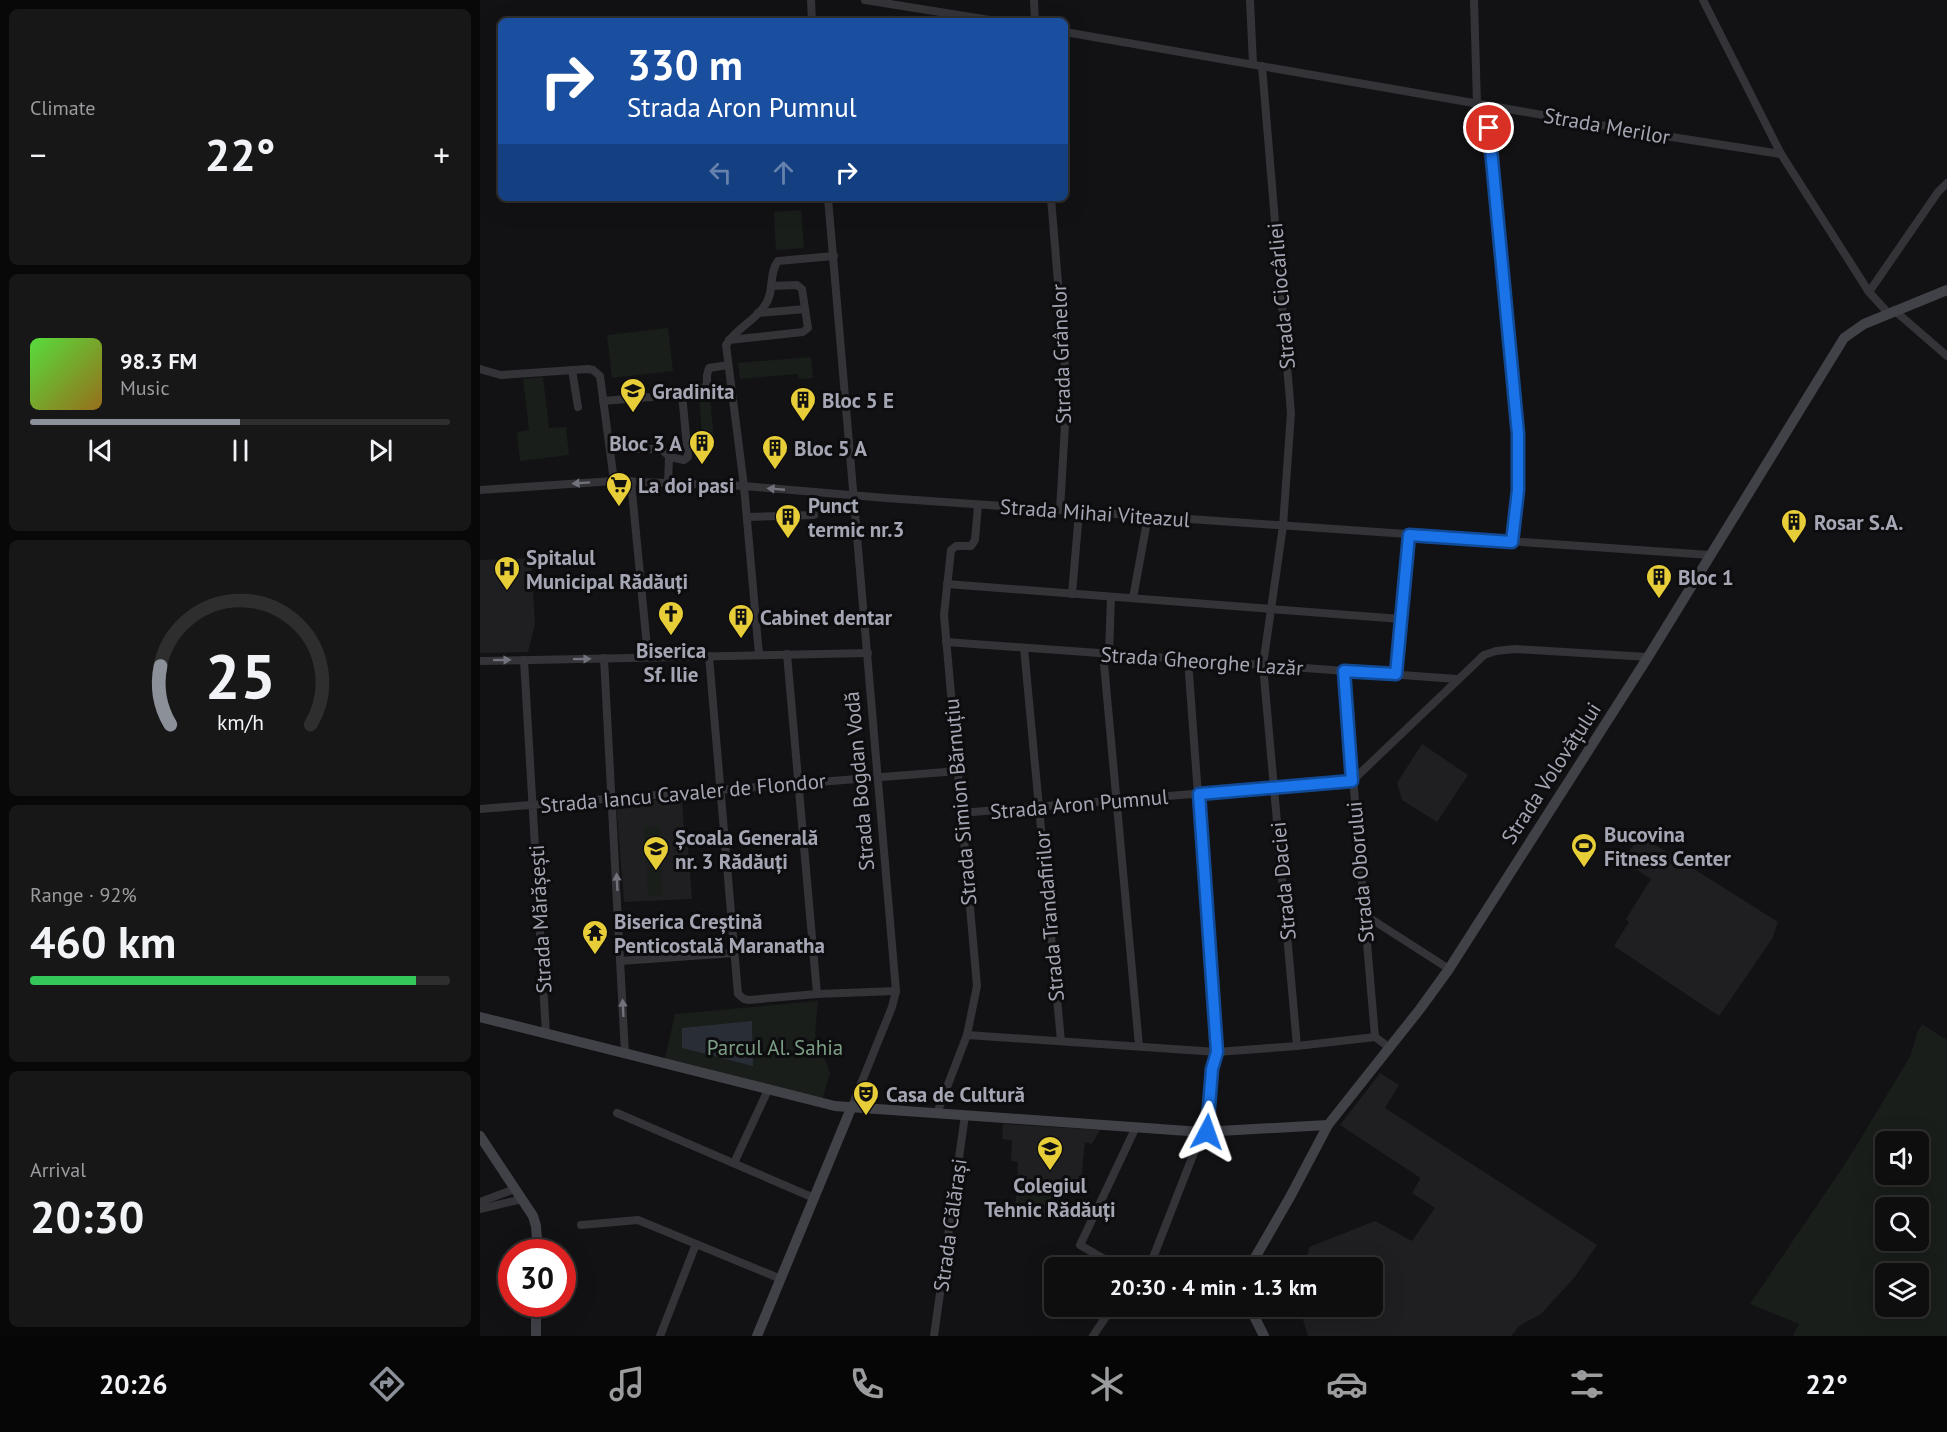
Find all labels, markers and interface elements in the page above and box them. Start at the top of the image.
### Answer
text: 330 m [627,37,743,92]
icon: right [528,42,606,120]
text: Strada Aron Pumnul [627,90,857,124]
text: Climate [30,95,96,121]
pin [1463,102,1514,153]
street label: Strada Merilor [1542,102,1672,150]
icon: arrive [1472,111,1505,144]
text: 22° [205,125,275,183]
text: − [30,133,47,176]
text: + [433,133,450,176]
icon: left [704,156,737,189]
icon: ahead [767,156,800,189]
icon: right [830,156,863,189]
street label: Strada Ciocârliei [1261,222,1301,370]
street label: Strada Grânelor [1045,283,1077,425]
text: 98.3 FM [120,347,197,375]
text: Music [120,375,169,401]
school or university icon: Gradinita [618,376,648,414]
place label: Gradinita [652,378,734,405]
building icon: Bloc 5 E [788,385,818,423]
place label: Bloc 5 E [822,387,894,414]
building icon: Bloc 3 A [687,428,717,466]
place label: Bloc 3 A [609,430,682,457]
building icon: Bloc 5 A [760,433,790,471]
icon: previous [84,434,117,467]
icon: pause [224,434,257,467]
icon: next [364,434,397,467]
place label: Bloc 5 A [794,435,867,462]
supermarket icon: La doi pasi [604,470,634,508]
place label: La doi pasi [638,472,734,499]
one-way arrow [571,478,590,488]
one-way arrow [766,484,785,494]
place label: Punct termic nr.3 [808,492,904,543]
street label: Strada Mihai Viteazul [999,493,1191,533]
building icon: Punct termic nr.3 [773,502,803,540]
building icon: Rosar S.A. [1779,507,1809,545]
place label: Rosar S.A. [1814,509,1903,536]
place label: Spitalul Municipal Rădăuți [526,544,688,595]
hospital icon: Spitalul Municipal Rădăuți [492,554,522,592]
building icon: Bloc 1 [1644,562,1674,600]
place label: Bloc 1 [1678,564,1734,591]
church icon: Biserica Sf. Ilie [656,599,686,637]
building icon: Cabinet dentar [726,602,756,640]
place label: Cabinet dentar [760,604,893,631]
text: 25 [205,635,275,716]
place label: Biserica Sf. Ilie [636,637,706,688]
street label: Strada Gheorghe Lazăr [1100,640,1304,682]
one-way arrow [573,654,592,664]
one-way arrow [492,656,511,665]
street label: Strada Bogdan Vodă [838,690,880,872]
street label: Strada Simion Bărnuțiu [938,697,982,907]
street label: Strada Volovățului [1495,697,1607,849]
text: km/h [216,708,263,736]
street label: Strada Iancu Cavaler de Flondor [539,767,827,819]
street label: Strada Aron Pumnul [989,783,1169,825]
street label: Strada Oborului [1340,800,1380,944]
street label: Strada Daciei [1264,821,1302,941]
place label: Bucovina Fitness Center [1604,821,1732,872]
place label: Școala Generală nr. 3 Rădăuți [675,824,818,875]
street label: Strada Trandafirilor [1028,829,1070,1003]
sports icon: Bucovina Fitness Center [1569,831,1599,869]
school or university icon: Școala Generală nr. 3 Rădăuți [641,834,671,872]
street label: Strada Mărășești [523,844,557,994]
one-way arrow [612,873,621,892]
text: Range · 92% [30,882,137,908]
place label: Biserica Creștină Penticostală Maranatha [614,908,825,959]
text: 460 km [30,912,176,970]
temple icon: Biserica Creștină Penticostală Maranatha [580,918,610,956]
one-way arrow [618,998,627,1017]
park label: Parcul Al. Sahia [707,1034,843,1061]
theatre icon: Casa de Cultură [851,1079,881,1117]
place label: Casa de Cultură [886,1081,1025,1108]
position arrow [1175,1100,1239,1164]
map controls [1875,1131,1929,1317]
button: sound [1875,1131,1929,1185]
school or university icon: Colegiul Tehnic Rădăuți [1035,1134,1065,1172]
text: Arrival [30,1157,86,1183]
street label: Strada Călărași [927,1157,973,1293]
place label: Colegiul Tehnic Rădăuți [984,1172,1116,1223]
text: 20:30 [30,1187,144,1245]
button: search [1875,1197,1929,1251]
speed limit sign: 30 [498,1239,576,1317]
button: layers [1875,1263,1929,1317]
text: 20:30 · 4 min · 1.3 km [1110,1273,1317,1301]
icon: directions [366,1363,408,1405]
icon: music [606,1363,648,1405]
icon: phone [846,1363,888,1405]
icon: climate [1086,1363,1128,1405]
icon: car [1326,1363,1368,1405]
icon: filters [1566,1363,1608,1405]
text: 20:26 [99,1367,168,1401]
text: 22° [1806,1367,1848,1401]

